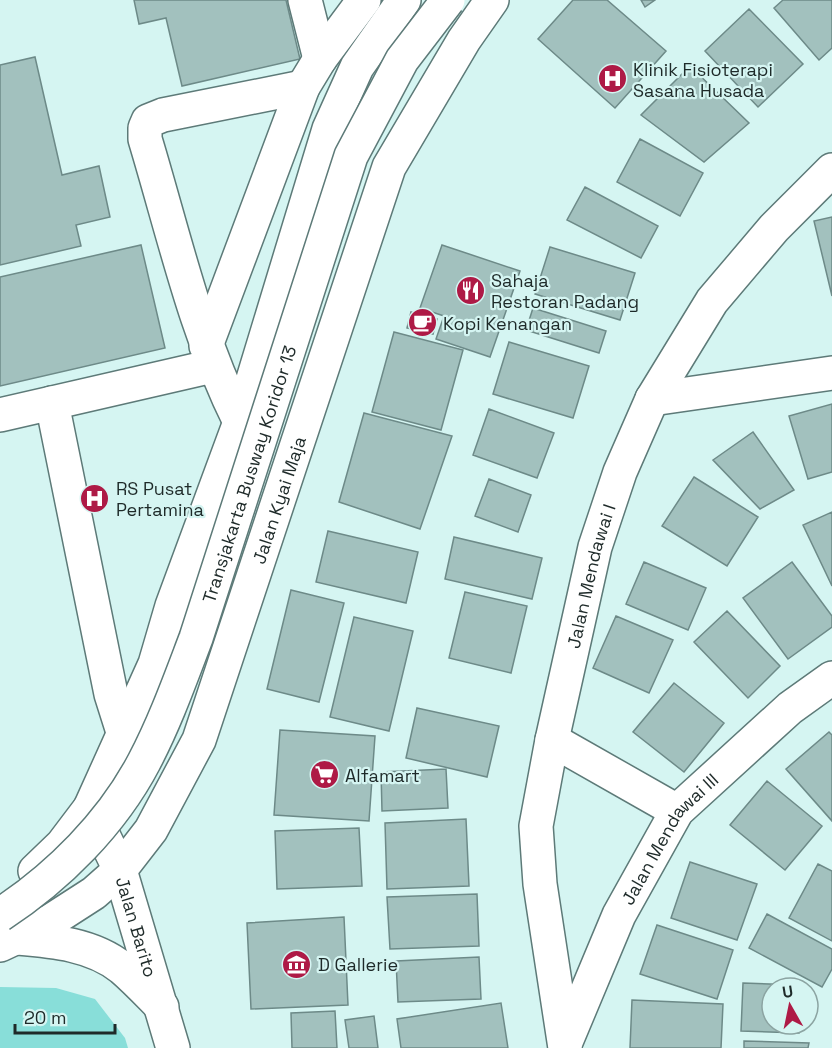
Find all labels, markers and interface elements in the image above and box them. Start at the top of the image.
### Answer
place label: Klinik Fisioterapi Sasana Husada [633,58,773,102]
hospital icon: Klinik Fisioterapi Sasana Husada [596,63,628,95]
place label: Sahaja Restoran Padang [491,269,639,313]
restaurant icon: Sahaja Restoran Padang [454,274,486,306]
cafe icon: Kopi Kenangan [406,307,438,339]
place label: Kopi Kenangan [443,312,572,335]
street label: Transjakarta Busway Koridor 13 [197,342,301,606]
street label: Jalan Kyai Maja [247,433,310,567]
place label: RS Pusat Pertamina [116,477,204,521]
hospital icon: RS Pusat Pertamina [79,482,111,514]
street label: Jalan Mendawai I [561,501,620,650]
supermarket icon: Alfamart [308,759,340,791]
place label: Alfamart [345,764,420,787]
street label: Jalan Mendawai III [616,768,723,909]
street label: Jalan Barito [111,874,163,980]
museum icon: D Gallerie [281,948,313,980]
place label: D Gallerie [318,953,398,976]
north arrow [760,976,820,1036]
text: U [781,980,795,1003]
scale bar [15,997,116,1035]
text: 20 m [24,1006,67,1029]

